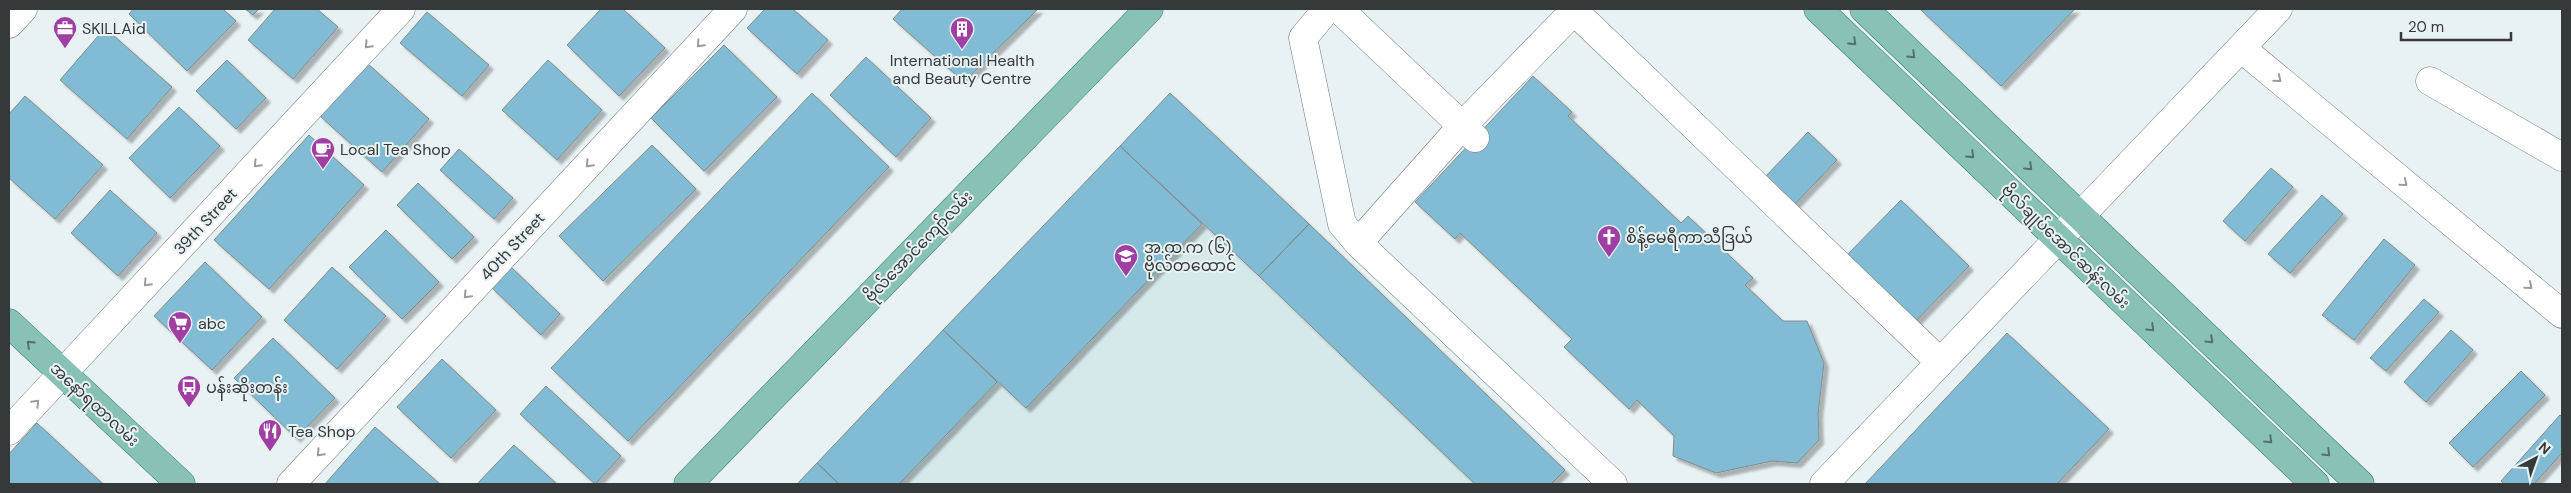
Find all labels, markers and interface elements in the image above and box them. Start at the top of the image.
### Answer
scale bar [2401,10,2511,42]
office icon: SKILLAid [52,15,78,49]
building icon: International Health and Beauty Centre [949,16,975,50]
text: 20 m [2408,17,2444,37]
place label: SKILLAid [82,18,146,39]
one-way arrow [1848,37,1857,46]
one-way arrow [365,39,374,48]
one-way arrow [697,39,706,48]
one-way arrow [1906,49,1915,58]
place label: International Health and Beauty Centre [890,50,1034,89]
one-way arrow [2273,74,2282,83]
cafe icon: Local Tea Shop [310,136,336,170]
place label: Local Tea Shop [340,139,451,160]
one-way arrow [1965,149,1974,158]
one-way arrow [254,158,263,167]
one-way arrow [586,158,595,167]
one-way arrow [2023,161,2032,170]
one-way arrow [2398,177,2407,186]
street label: ဗိုလ်ချုပ်အောင်ဆန်းလမ်း [1994,179,2135,316]
street label: 39th Street [169,183,242,259]
street label: ဗိုလ်အောင်ကျော်လမ်း [859,185,980,309]
street label: 40th Street [475,208,549,285]
church icon: စိန့်မေရီကာသီဒြယ် [1596,224,1622,258]
place label: စိန့်မေရီကာသီဒြယ် [1626,226,1753,251]
place label: အ.ထ.က (၆) ဗိုလ်တထောင် [1144,236,1236,280]
school or university icon: အ.ထ.က (၆) ဗိုလ်တထောင် [1113,243,1139,277]
one-way arrow [144,278,153,287]
one-way arrow [2523,281,2532,289]
one-way arrow [464,290,473,299]
supermarket icon: abc [167,310,193,344]
place label: abc [198,313,226,334]
one-way arrow [2146,322,2155,331]
one-way arrow [2204,334,2213,343]
one-way arrow [27,341,36,350]
street label: အနော်ရထာလမ်း [44,357,144,453]
bus stop icon: ပန်းဆိုးတန်း [176,374,202,408]
place label: ပန်းဆိုးတန်း [206,376,288,402]
one-way arrow [30,400,39,409]
restaurant icon: Tea Shop [257,418,283,452]
place label: Tea Shop [288,421,356,442]
north arrow [2511,433,2561,483]
one-way arrow [2263,434,2272,443]
text: N [2535,438,2554,458]
one-way arrow [317,447,326,456]
one-way arrow [2321,447,2330,456]

